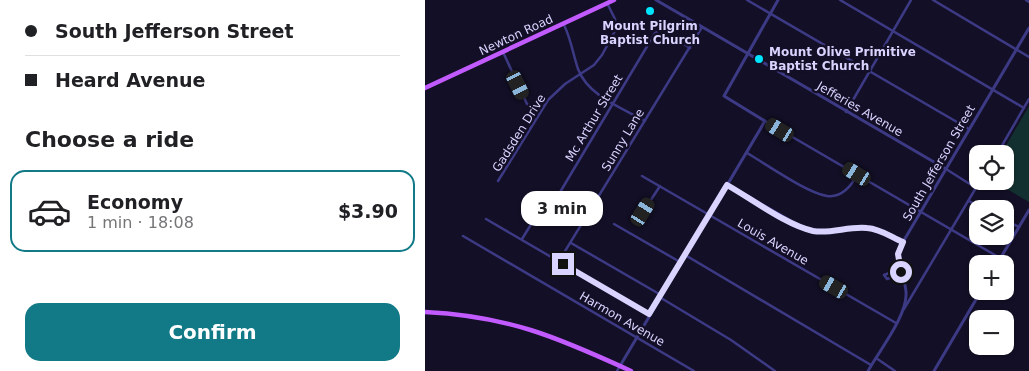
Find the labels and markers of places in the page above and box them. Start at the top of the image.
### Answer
marker: Mount Pilgrim Baptist Church [644,5,656,17]
place label: Mount Pilgrim Baptist Church [600,19,700,47]
place label: Mount Olive Primitive Baptist Church [769,45,916,73]
marker: Mount Olive Primitive Baptist Church [753,53,765,65]

